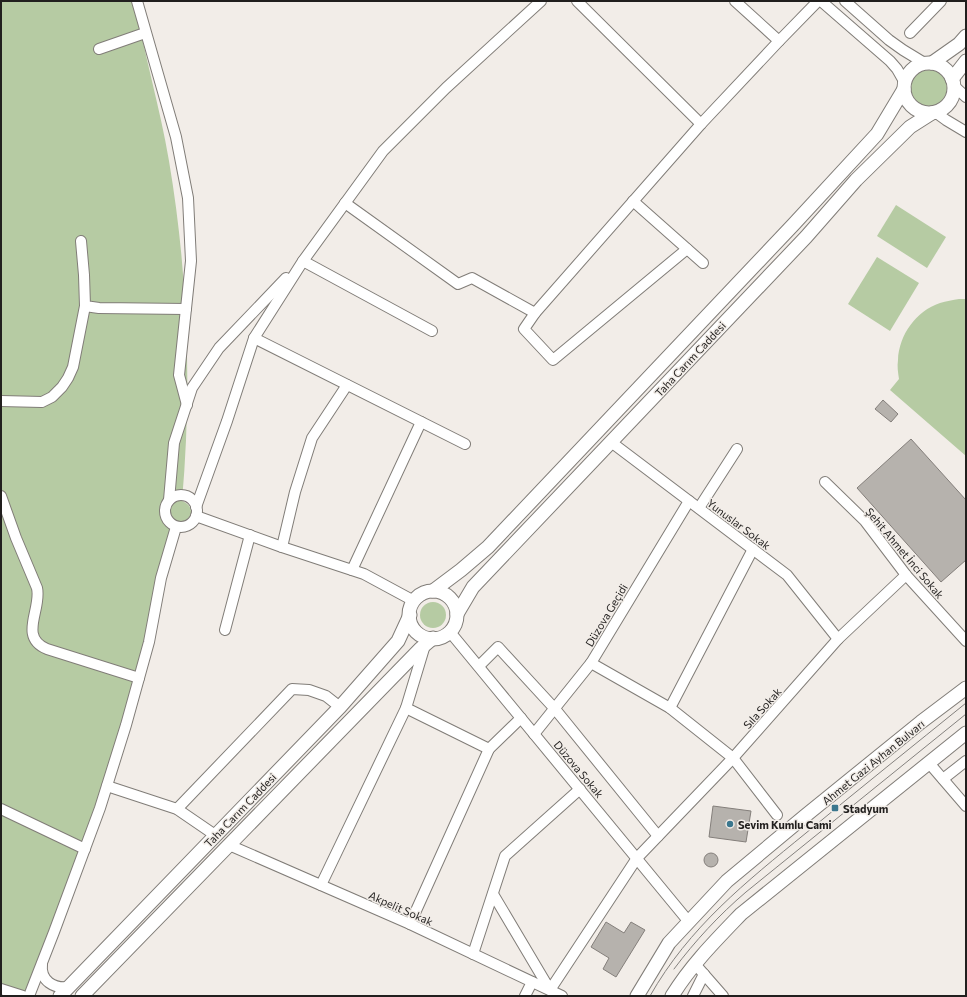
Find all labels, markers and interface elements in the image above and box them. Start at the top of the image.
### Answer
street label: Taha Carım Caddesi [652,319,728,399]
street label: Yunuslar Sokak [705,496,773,552]
street label: Şehit Ahmet İnci Sokak [863,504,947,601]
street label: Düzova Geçidi [582,581,630,649]
street label: Sıla Sokak [740,685,784,731]
street label: Ahmet Gazi Ayhan Bulvarı [819,717,927,807]
street label: Düzova Sokak [551,738,607,800]
street label: Taha Carım Caddesi [201,770,279,850]
place label: Stadyum [843,802,889,815]
marker: Stadyum [830,803,840,813]
place label: Sevim Kumlu Cami [738,818,832,831]
marker: Sevim Kumlu Cami [725,819,735,829]
street label: Akpelit Sokak [367,888,435,928]

